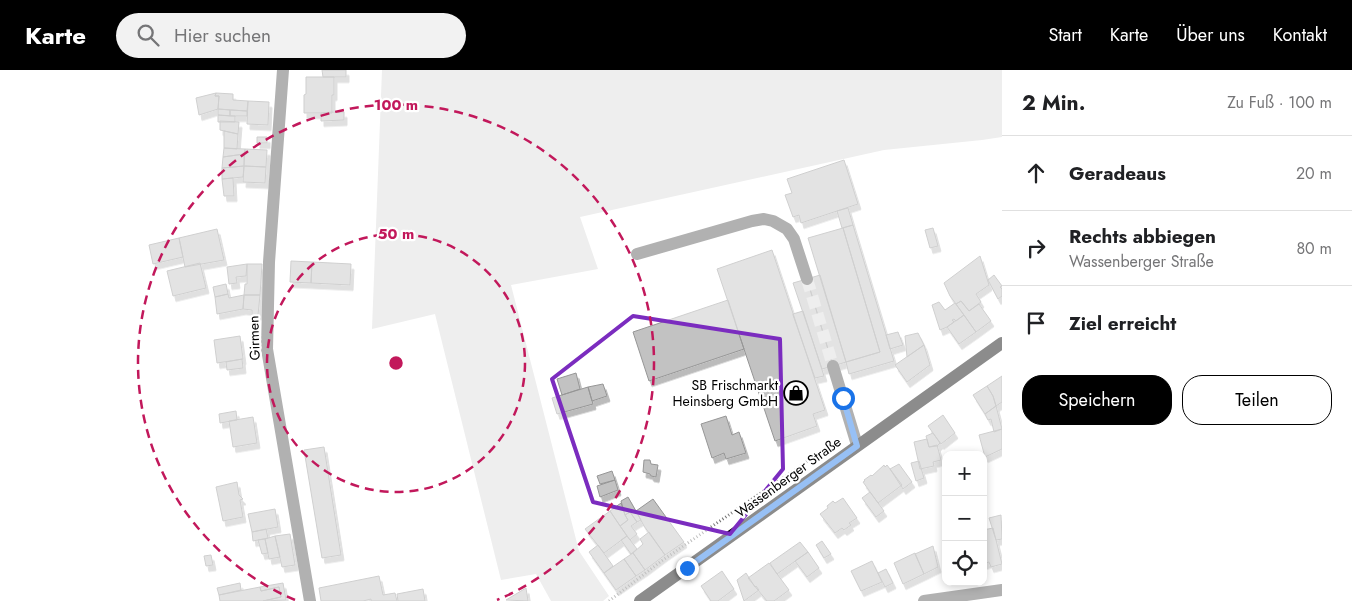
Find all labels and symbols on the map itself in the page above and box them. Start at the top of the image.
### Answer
text: 100 m [374,94,418,116]
text: 50 m [378,223,414,245]
street label: Girmen [243,315,265,361]
centre of rings [387,354,405,372]
place label: SB Frischmarkt Heinsberg GmbH [672,375,779,411]
shop icon: SB Frischmarkt Heinsberg GmbH [783,380,809,406]
route start [832,387,855,410]
street label: Wassenberger Straße [731,432,845,522]
route end [676,557,699,580]

